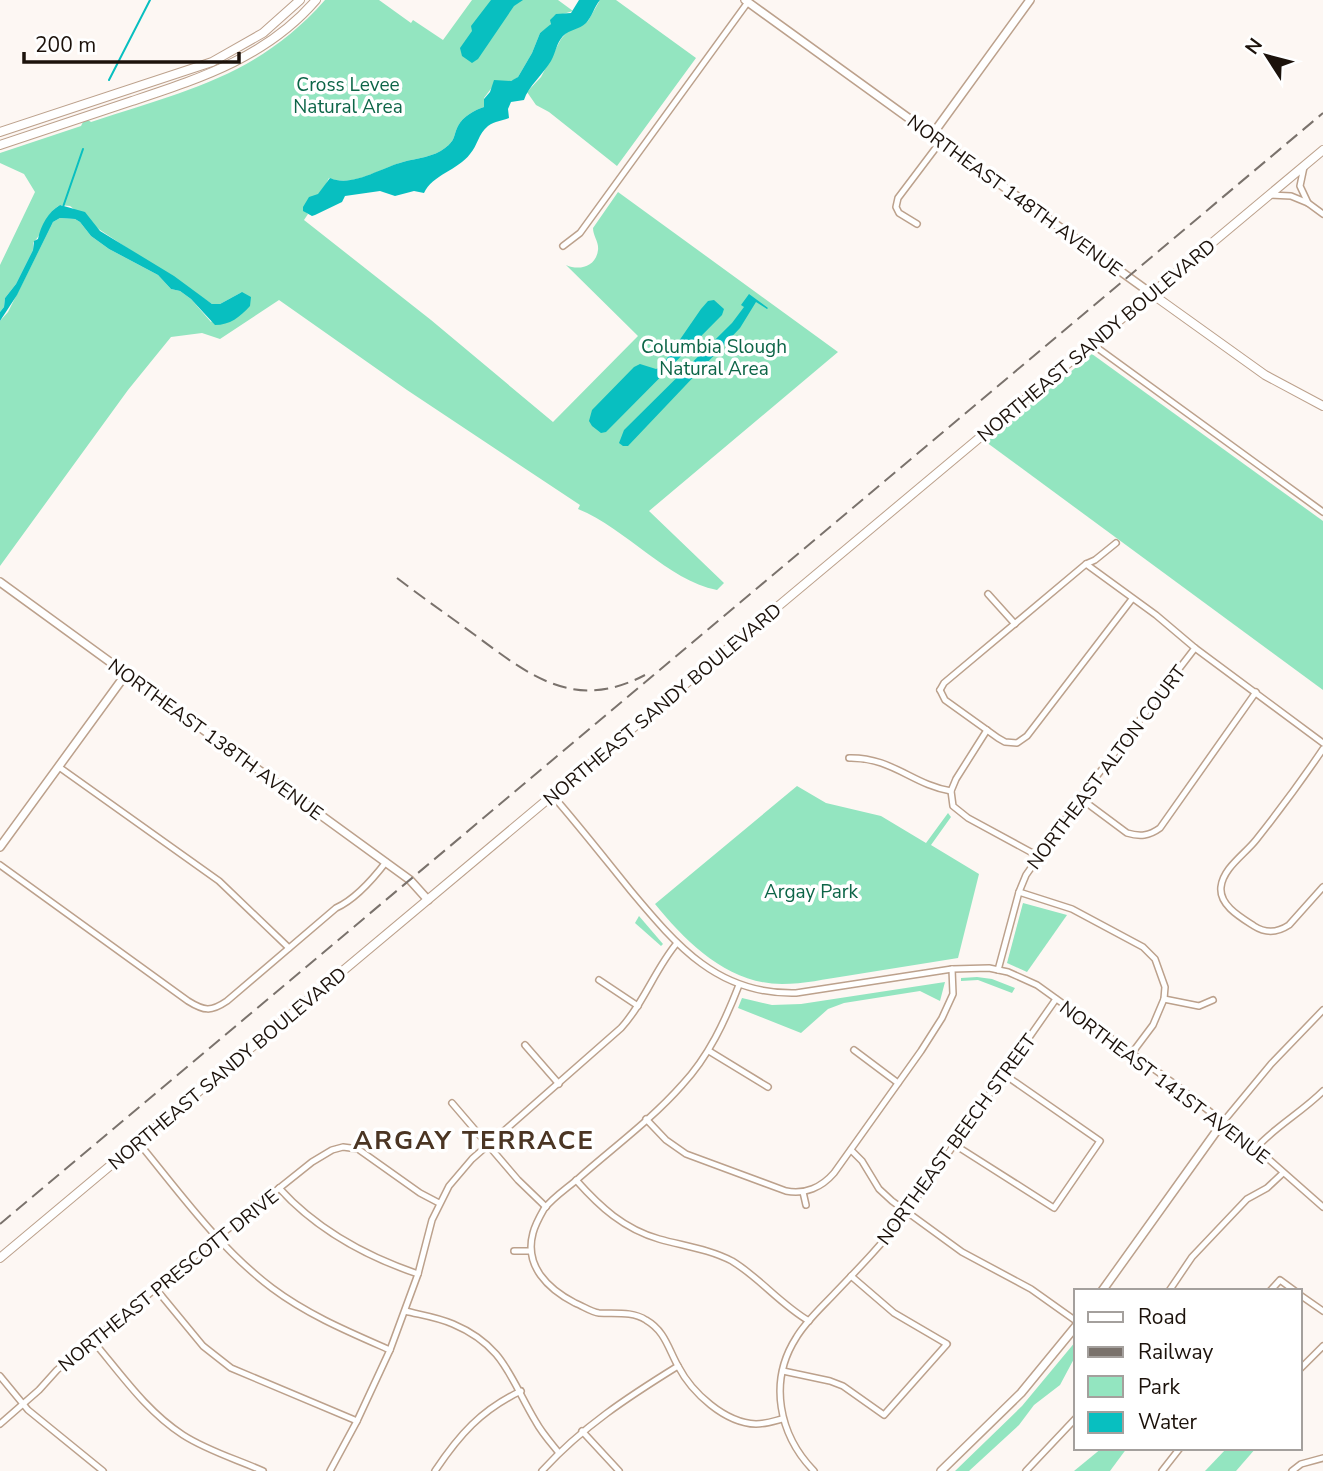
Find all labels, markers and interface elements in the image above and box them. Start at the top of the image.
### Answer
scale bar [24,21,240,65]
north arrow [1232,21,1302,91]
text: 200 m [35,31,96,59]
text: N [1239,33,1269,60]
park label: Cross Levee Natural Area [293,72,403,120]
street label: NORTHEAST 148TH AVENUE [902,109,1127,283]
street label: NORTHEAST SANDY BOULEVARD [972,233,1221,448]
park label: Columbia Slough Natural Area [641,334,787,382]
street label: NORTHEAST SANDY BOULEVARD [538,597,787,812]
street label: NORTHEAST 138TH AVENUE [103,653,328,827]
street label: NORTHEAST ALTON COURT [1021,660,1193,875]
park label: Argay Park [764,879,859,905]
street label: NORTHEAST SANDY BOULEVARD [103,961,352,1176]
street label: NORTHEAST 141ST AVENUE [1054,995,1275,1171]
street label: NORTHEAST BEECH STREET [871,1028,1043,1250]
district label: ARGAY TERRACE [353,1123,595,1158]
street label: NORTHEAST PRESCOTT DRIVE [53,1184,284,1378]
legend [1074,1289,1302,1450]
text: Road [1138,1303,1187,1331]
text: Railway [1138,1338,1213,1366]
text: Park [1138,1373,1180,1401]
text: Water [1138,1408,1197,1436]

